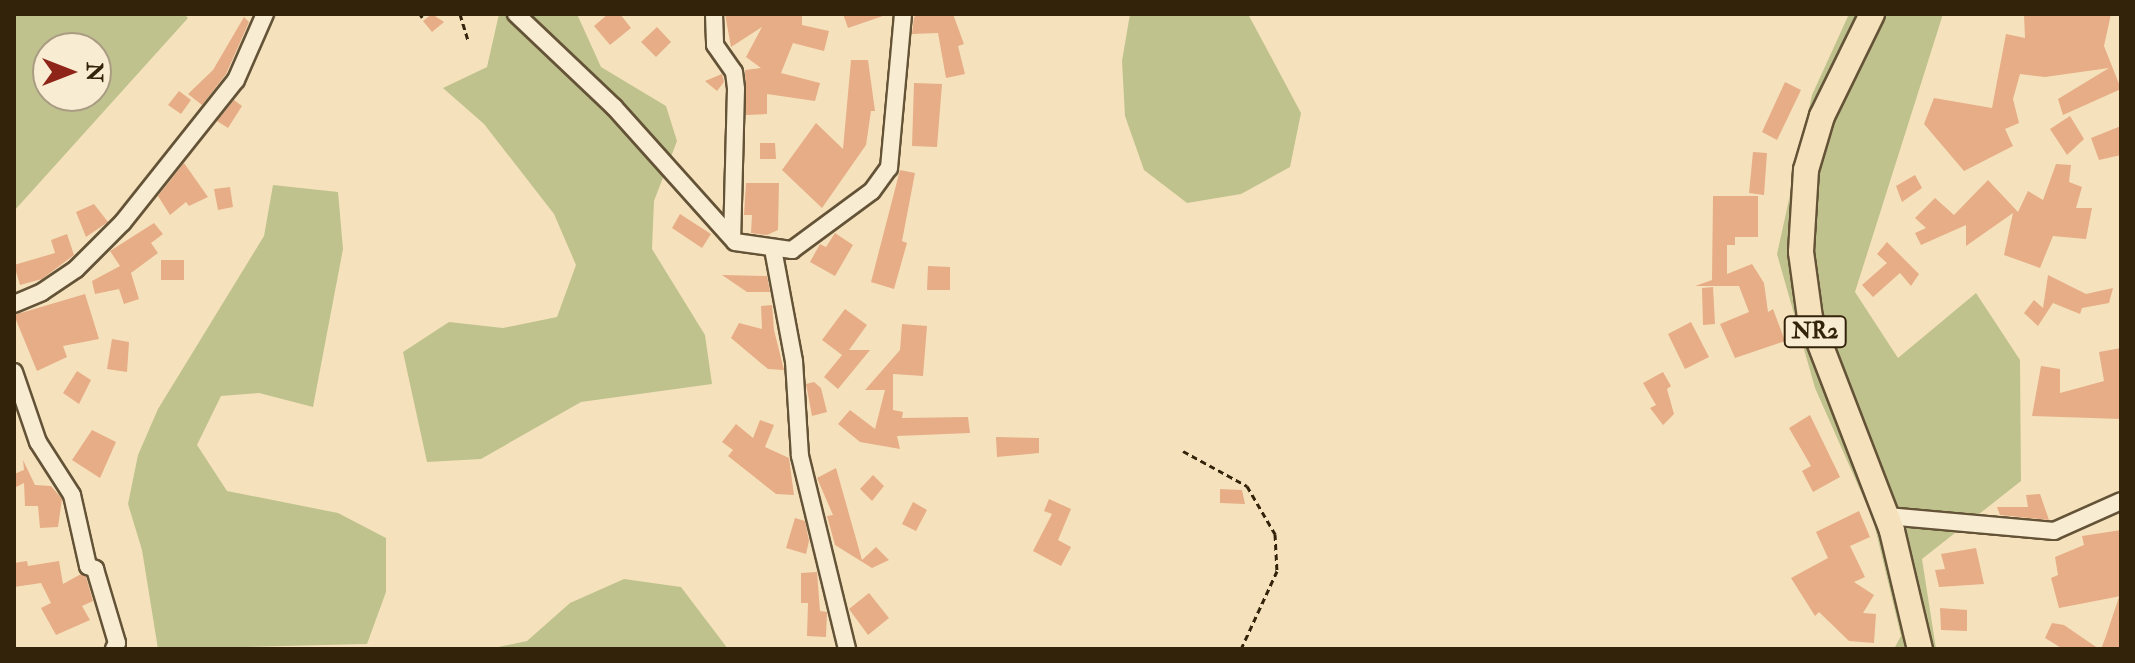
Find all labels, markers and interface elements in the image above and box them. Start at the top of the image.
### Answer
north arrow [32,32,112,112]
text: N [80,62,108,82]
road number: NR2 [1783,314,1847,350]

